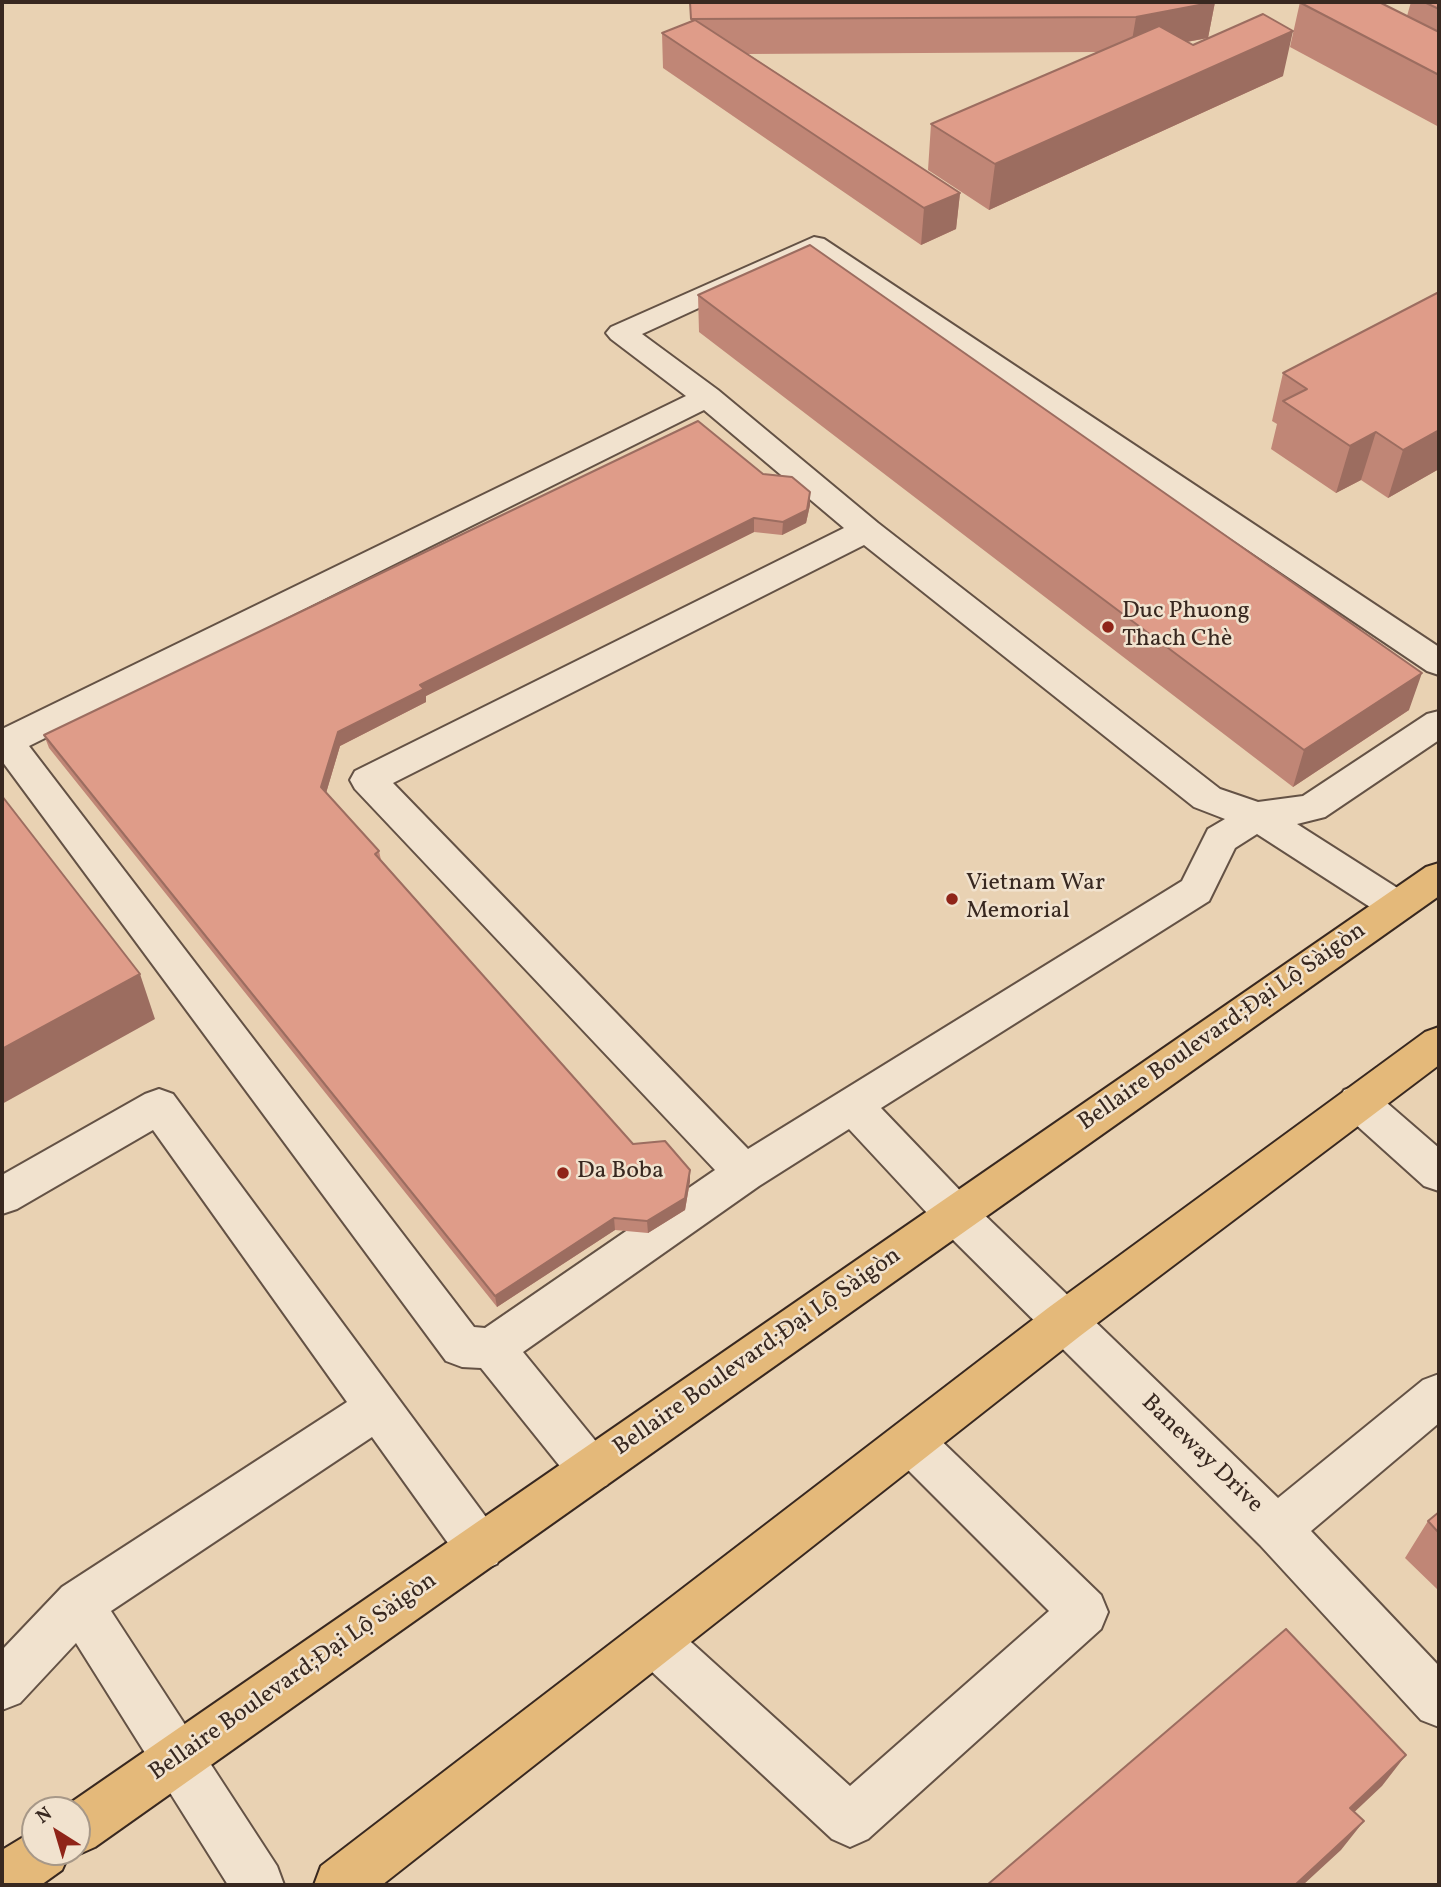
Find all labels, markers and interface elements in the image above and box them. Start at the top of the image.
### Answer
place label: Duc Phuong Thach Chè [1122,599,1250,655]
marker: Duc Phuong Thach Chè [1100,619,1116,635]
place label: Vietnam War Memorial [966,871,1105,927]
marker: Vietnam War Memorial [944,891,960,907]
street label: Bellaire Boulevard;Đại Lộ Sàigòn [1074,917,1372,1139]
place label: Da Boba [577,1159,664,1187]
marker: Da Boba [555,1165,571,1181]
street label: Bellaire Boulevard;Đại Lộ Sàigòn [609,1242,907,1464]
street label: Baneway Drive [1134,1390,1268,1520]
street label: Bellaire Boulevard;Đại Lộ Sàigòn [145,1567,443,1789]
north arrow [21,1796,91,1866]
text: N [31,1801,58,1830]

